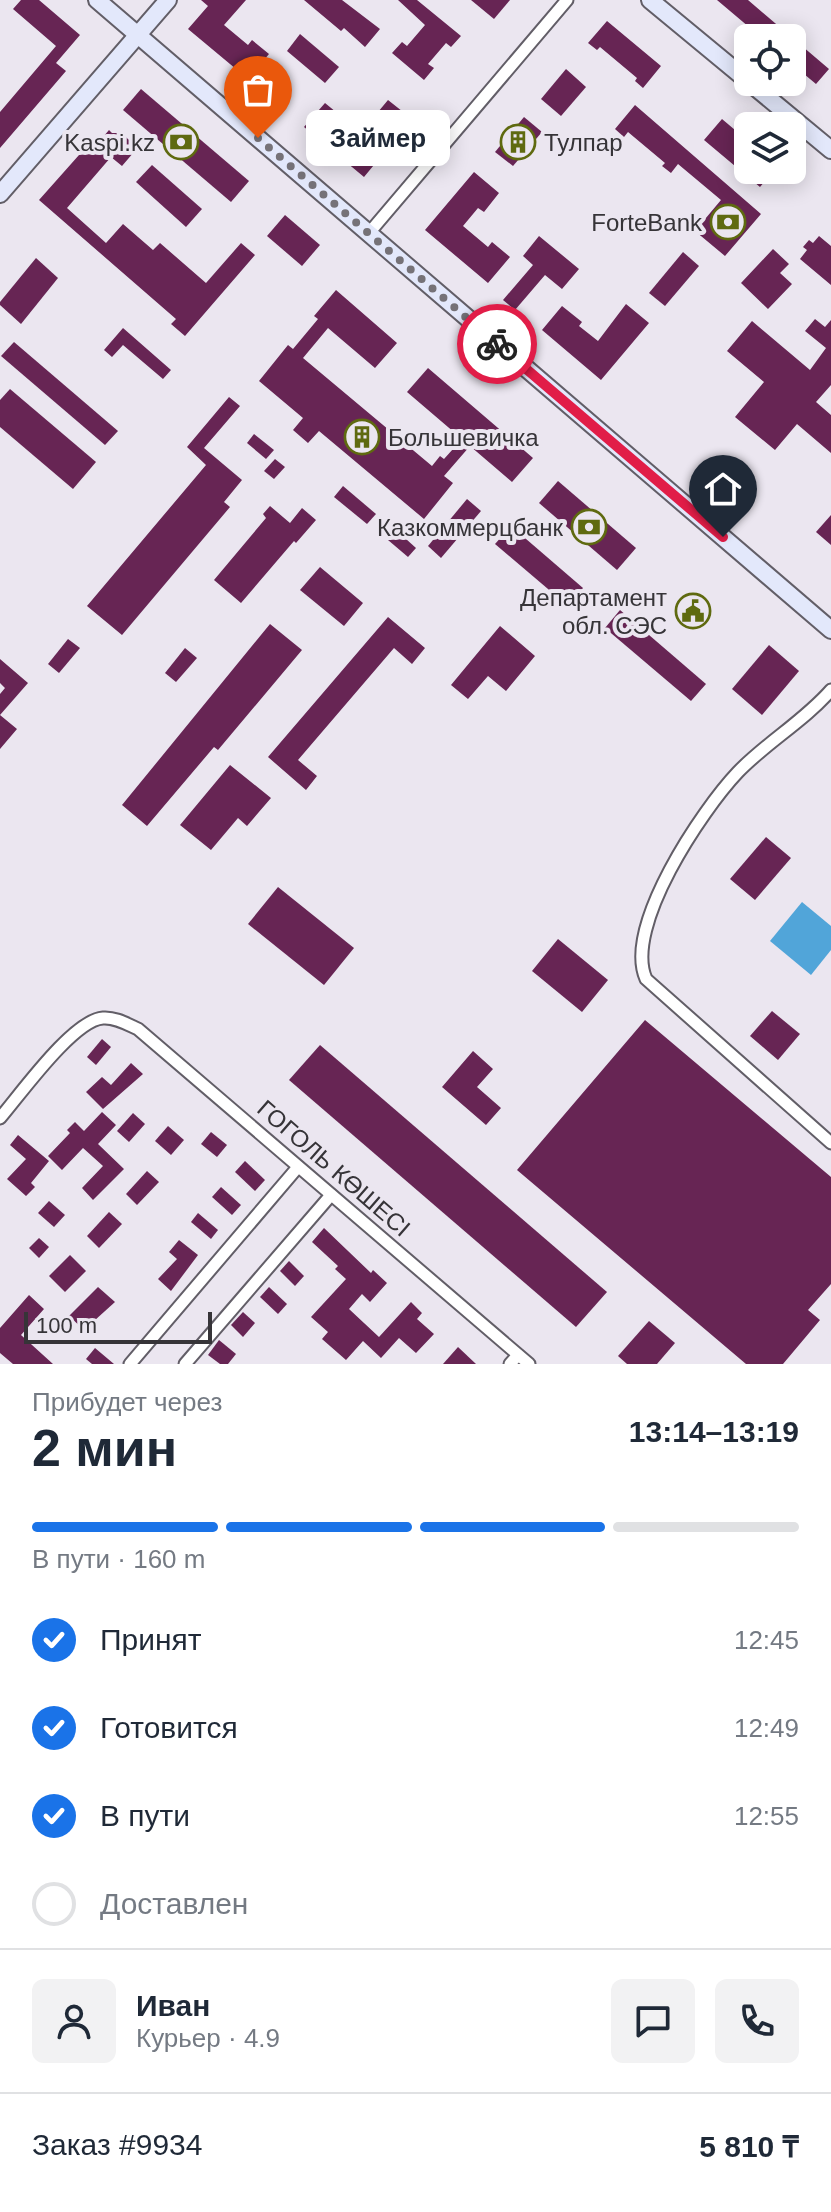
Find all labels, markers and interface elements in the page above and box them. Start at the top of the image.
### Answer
map controls [734,24,806,184]
button: locate [734,24,806,96]
pin [224,56,292,138]
icon: bag [236,68,280,112]
callout: Займер [306,110,450,166]
button: layers [734,112,806,184]
bank icon: Kaspi.kz [162,123,200,161]
text: Займер [330,123,426,153]
building icon: Тулпар [499,123,537,161]
place label: Kaspi.kz [64,129,155,156]
place label: Тулпар [544,129,622,156]
bank icon: ForteBank [709,203,747,241]
place label: ForteBank [591,209,703,236]
courier [457,304,537,384]
icon: bike [475,322,519,366]
building icon: Большевичка [343,418,381,456]
place label: Большевичка [388,424,539,451]
pin [689,455,757,537]
icon: home [701,467,745,511]
bank icon: Казкоммерцбанк [570,508,608,546]
place label: Казкоммерцбанк [377,514,563,541]
place label: Департамент обл. СЭС [520,584,667,639]
public building icon: Департамент обл. СЭС [674,592,712,630]
street label: ГОГОЛЬ КӨШЕСІ [252,1094,416,1242]
scale bar [24,1308,212,1344]
text: 100 m [36,1313,97,1338]
text: Прибудет через [32,1387,222,1417]
text: 13:14–13:19 [629,1415,799,1448]
text: 2 мин [32,1419,177,1477]
text: В пути · 160 m [32,1544,205,1574]
icon: check [32,1618,76,1662]
text: Принят [100,1623,202,1656]
text: 12:45 [734,1625,799,1655]
icon: check [32,1706,76,1750]
text: Готовится [100,1711,238,1744]
text: 12:49 [734,1713,799,1743]
icon: check [32,1794,76,1838]
text: В пути [100,1799,190,1832]
text: 12:55 [734,1801,799,1831]
text: Доставлен [100,1887,248,1920]
button: person [32,1979,116,2063]
button: chat [611,1979,695,2063]
button: phone [715,1979,799,2063]
text: Иван [136,1989,210,2022]
text: Курьер · 4.9 [136,2023,280,2053]
text: Заказ #9934 [32,2128,202,2161]
text: 5 810 ₸ [699,2130,799,2163]

